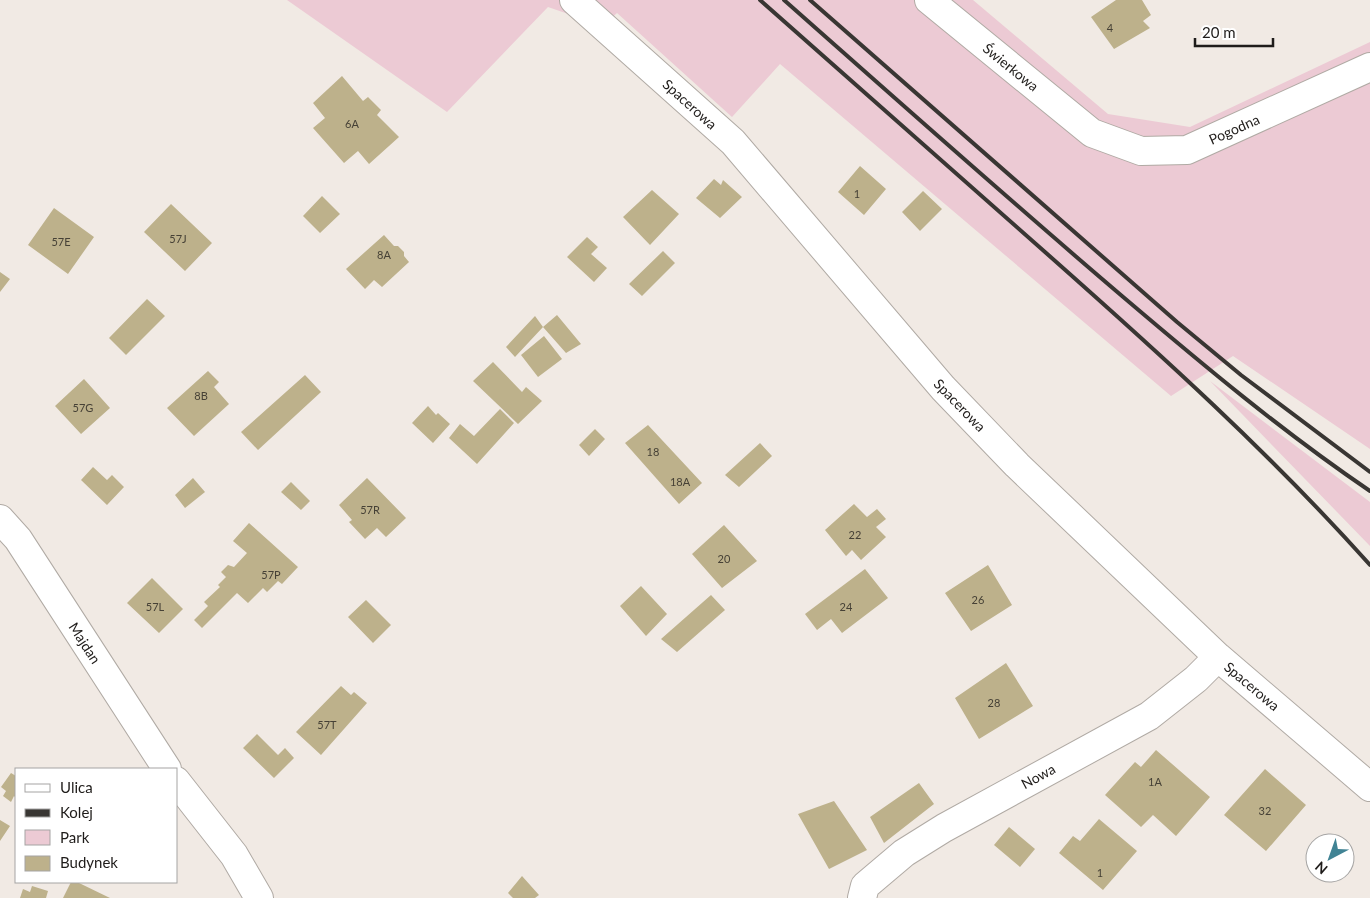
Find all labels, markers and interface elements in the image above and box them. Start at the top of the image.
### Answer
scale bar [1195,15,1272,47]
house number: 4 [1107,21,1114,34]
text: 20 m [1202,23,1236,41]
street label: Świerkowa [980,39,1042,95]
street label: Spacerowa [660,75,721,133]
street label: Pogodna [1206,110,1262,148]
house number: 6A [345,117,359,130]
house number: 1 [854,187,860,200]
house number: 57J [169,232,187,245]
house number: 57E [51,235,71,248]
house number: 8A [377,248,391,261]
street label: Spacerowa [931,375,989,435]
house number: 8B [194,389,208,402]
house number: 57G [73,401,93,414]
house number: 18 [647,445,659,458]
house number: 18A [670,475,691,488]
house number: 57R [360,503,380,516]
house number: 22 [849,528,861,541]
house number: 20 [718,552,731,565]
house number: 57P [261,568,281,581]
house number: 26 [972,593,984,606]
house number: 57L [146,600,165,613]
house number: 24 [840,600,853,613]
street label: Majdan [65,619,105,667]
street label: Spacerowa [1221,658,1283,714]
house number: 28 [988,696,1000,709]
house number: 57T [317,718,337,731]
street label: Nowa [1018,760,1058,792]
legend [15,768,178,883]
house number: 1A [1148,775,1162,788]
text: Ulica [60,778,93,796]
text: Kolej [60,803,93,821]
house number: 32 [1259,804,1271,817]
text: Park [60,828,90,846]
north arrow [1305,833,1355,883]
text: Budynek [60,853,118,871]
text: N [1311,858,1331,878]
house number: 1 [1097,866,1103,879]

